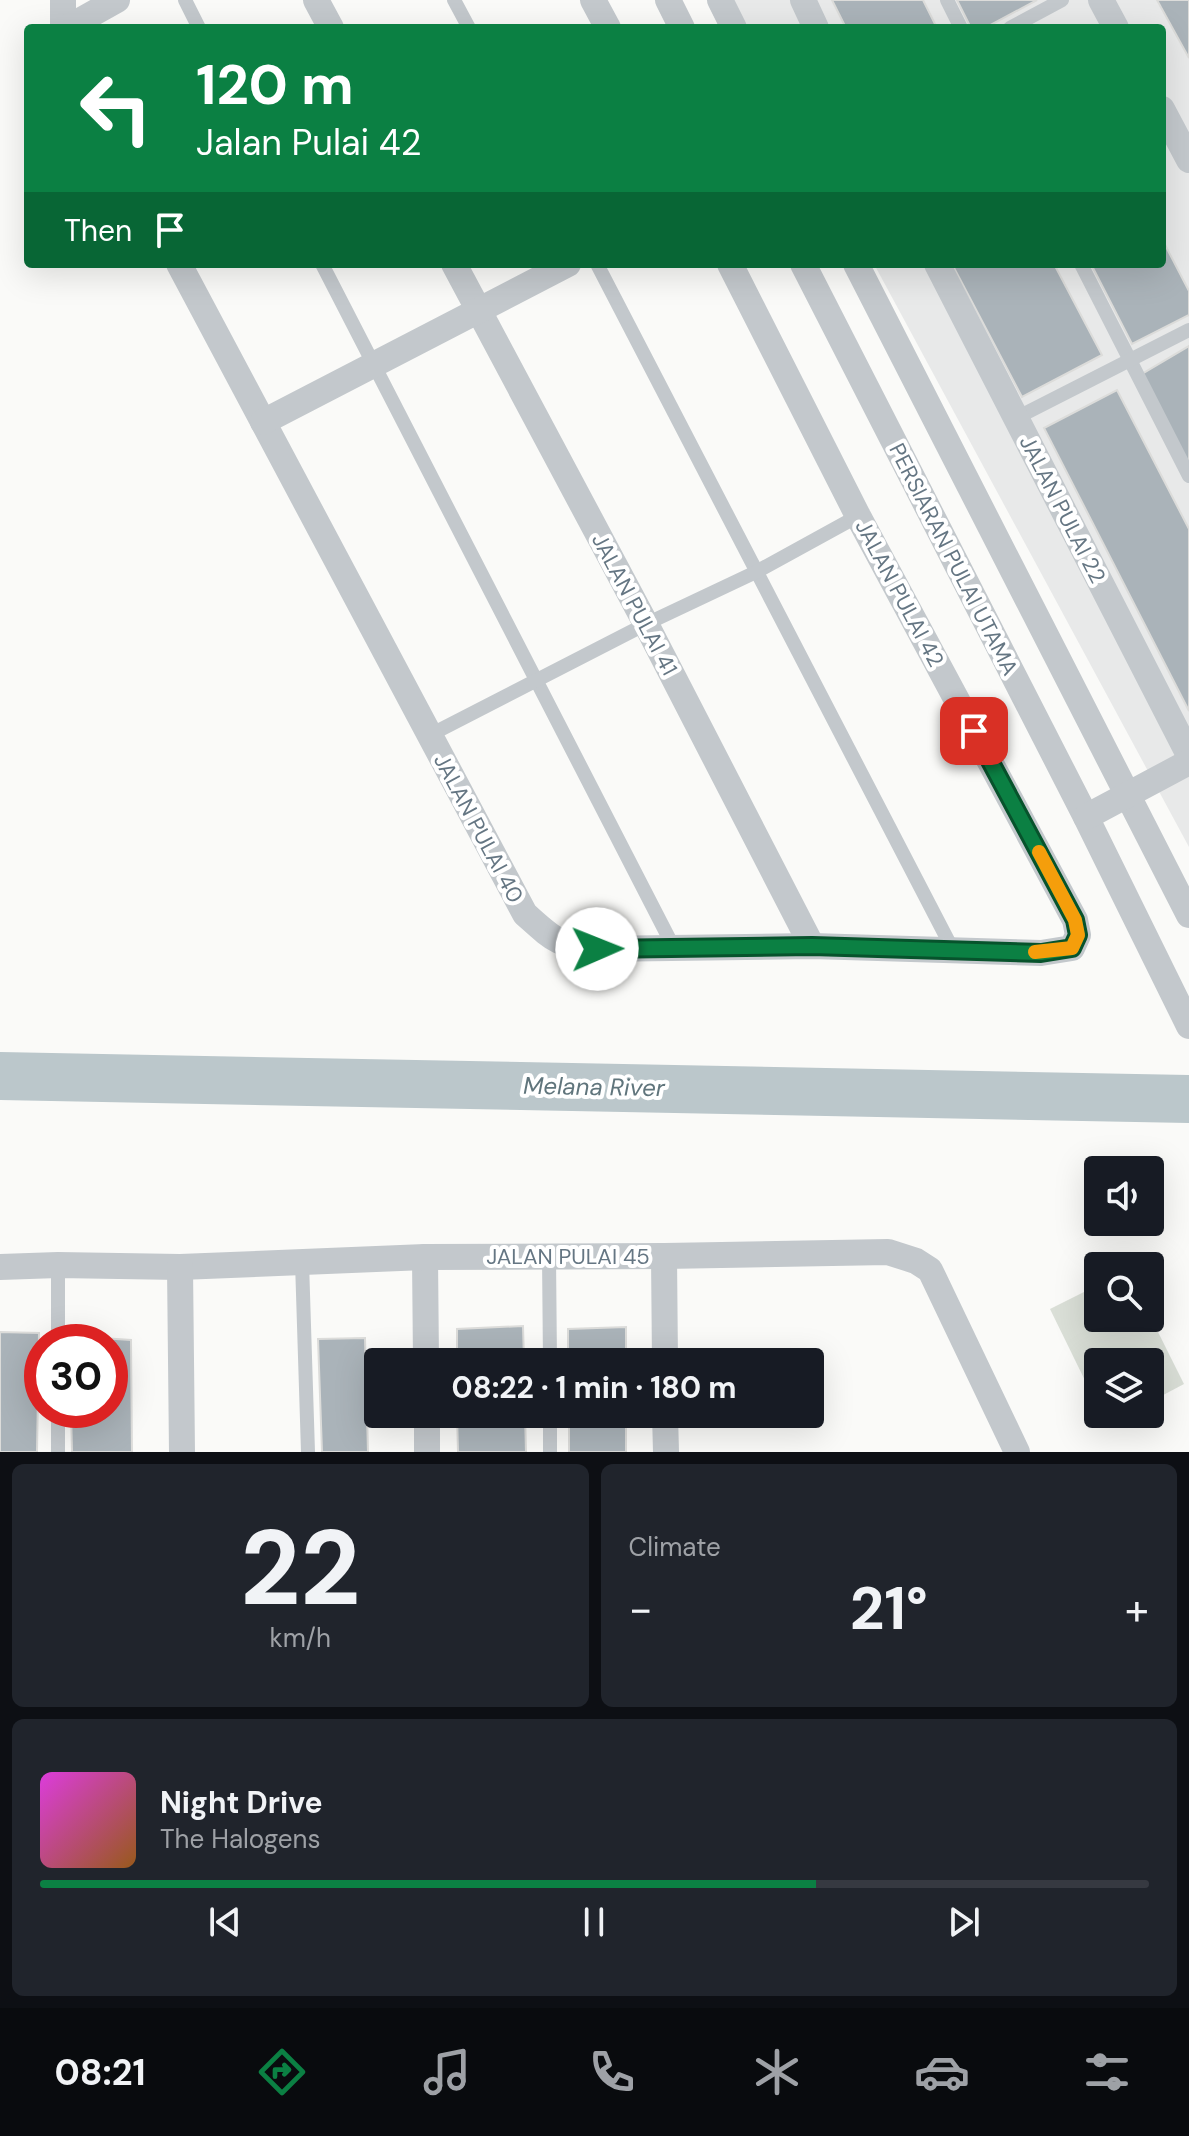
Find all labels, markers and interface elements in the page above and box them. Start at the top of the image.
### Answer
text: 120 m [196,48,354,121]
icon: left [64,56,168,160]
text: Jalan Pulai 42 [196,119,421,166]
icon: arrive [148,208,192,252]
text: Then [64,211,132,250]
street label: JALAN PULAI 22 [1013,430,1112,588]
street label: PERSIARAN PULAI UTAMA [882,438,1025,680]
street label: JALAN PULAI 42 [849,515,951,672]
street label: JALAN PULAI 41 [585,528,684,680]
pin [940,697,1008,765]
icon: arrive [952,709,996,753]
street label: JALAN PULAI 40 [427,749,530,908]
position arrow [555,907,639,991]
water label: Melana River [523,1070,666,1103]
map controls [1084,1156,1164,1428]
button: sound [1084,1156,1164,1236]
street label: JALAN PULAI 45 [486,1242,650,1271]
button: search [1084,1252,1164,1332]
speed limit sign: 30 [24,1324,128,1428]
button: layers [1084,1348,1164,1428]
text: 08:22 · 1 min · 180 m [452,1368,736,1407]
text: 22 [240,1501,360,1636]
text: Climate [629,1530,721,1564]
text: 21° [850,1569,928,1648]
text: − [629,1580,653,1638]
text: + [1125,1580,1149,1638]
text: km/h [270,1621,331,1655]
text: Night Drive [160,1783,323,1822]
text: The Halogens [160,1822,320,1856]
icon: previous [203,1900,247,1944]
icon: pause [572,1900,616,1944]
icon: next [942,1900,986,1944]
icon: directions [254,2044,310,2100]
icon: music [419,2044,475,2100]
icon: phone [584,2044,640,2100]
icon: climate [749,2044,805,2100]
icon: car [914,2044,970,2100]
icon: filters [1079,2044,1135,2100]
text: 08:21 [54,2049,146,2096]

